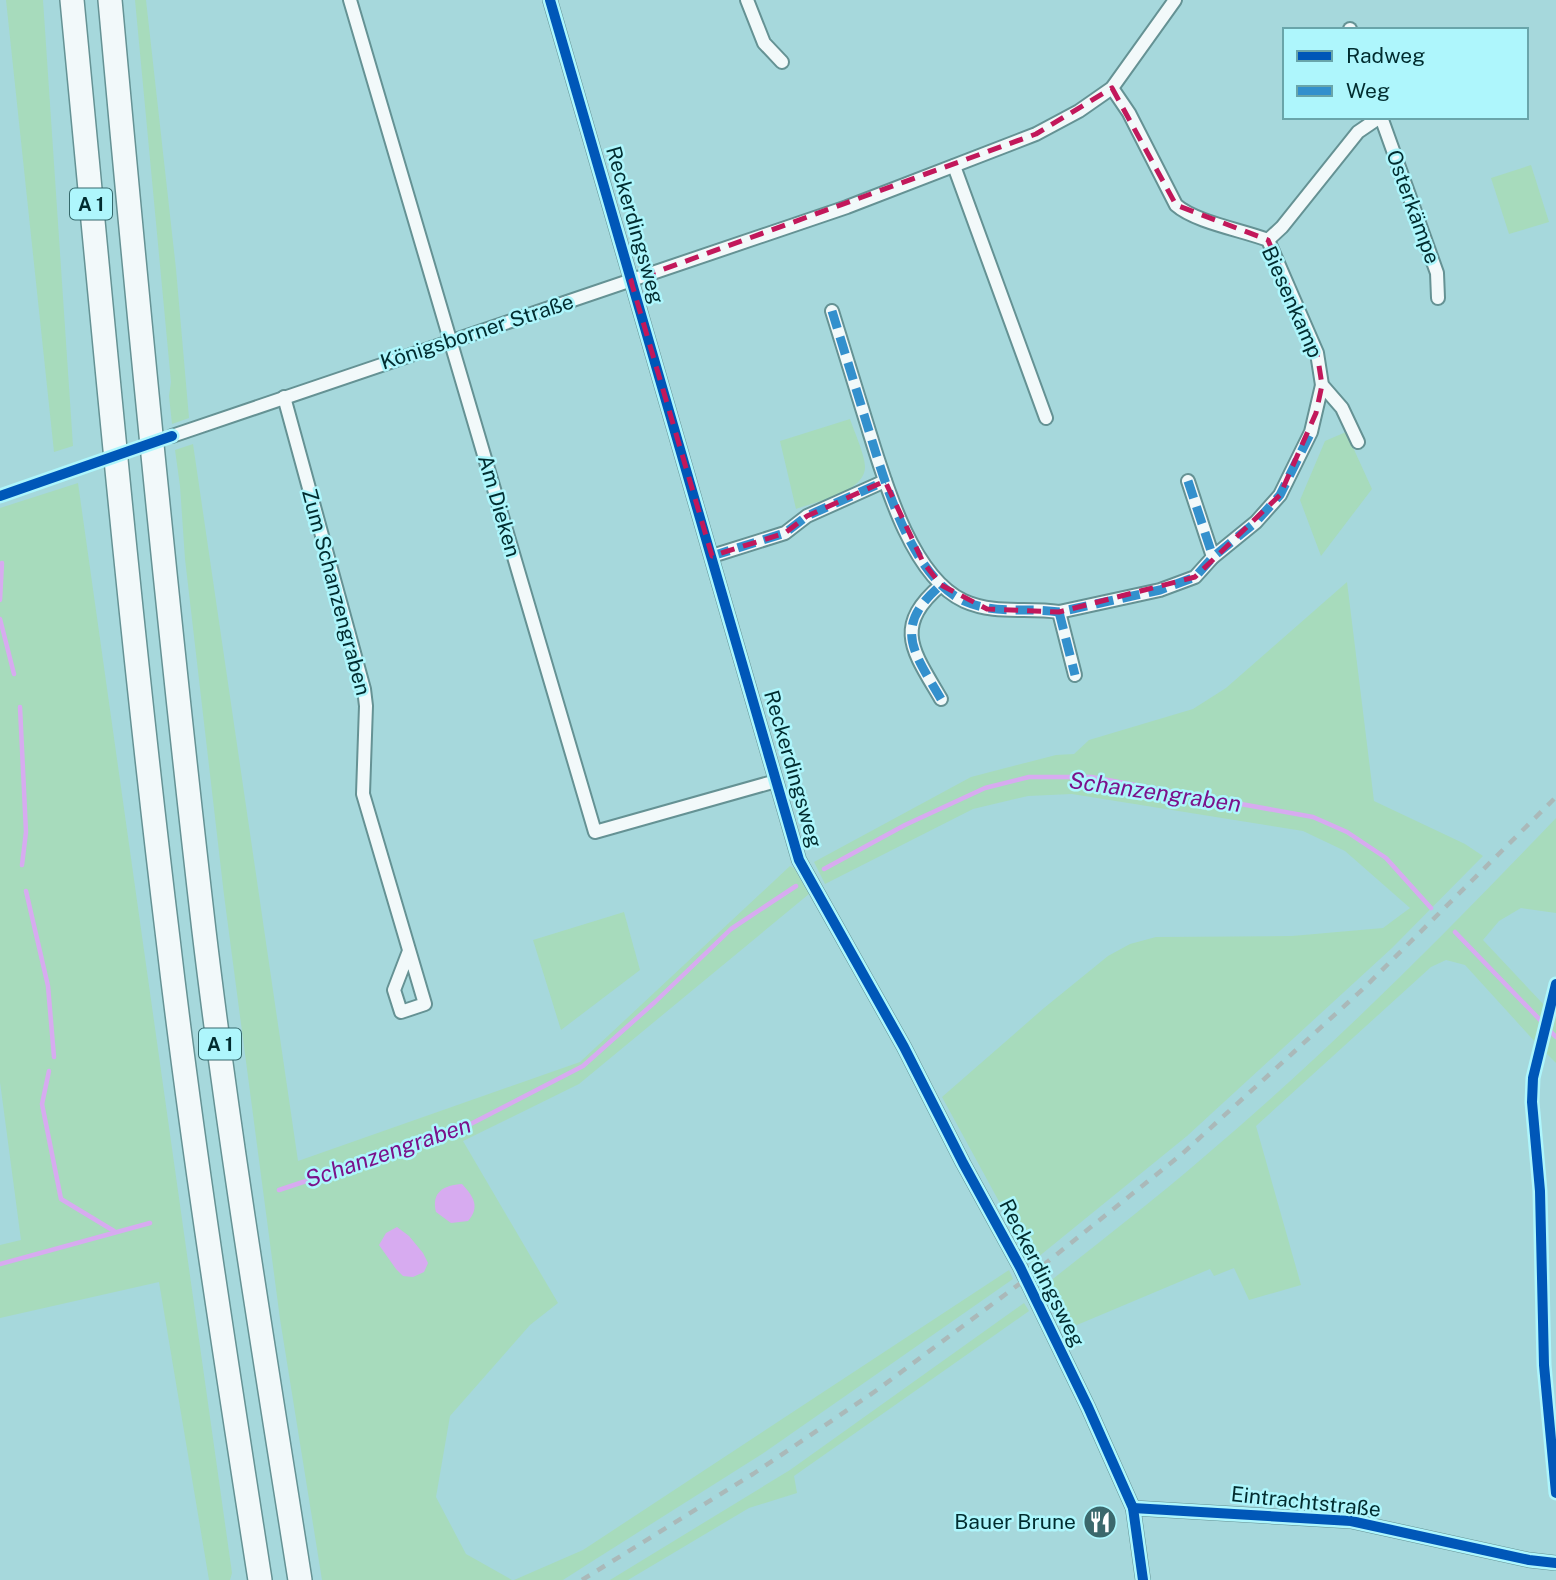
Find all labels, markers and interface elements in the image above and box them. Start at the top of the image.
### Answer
legend [1283,28,1528,119]
text: Radweg [1346,43,1425,68]
text: Weg [1346,78,1390,103]
street label: Reckerdingsweg [601,143,670,307]
street label: Osterkämpe [1381,146,1446,267]
road number: A 1 [70,188,112,220]
street label: Biesenkamp [1257,242,1328,361]
street label: Königsborner Straße [377,288,577,375]
street label: Am Dieken [473,452,526,560]
street label: Zum Schanzengraben [297,486,376,698]
street label: Reckerdingsweg [759,687,828,851]
water label: Schanzengraben [1067,766,1243,817]
road number: A 1 [199,1028,241,1060]
water label: Schanzengraben [301,1110,474,1193]
street label: Reckerdingsweg [994,1195,1091,1351]
street label: Eintrachtstraße [1230,1481,1382,1522]
restaurant icon: Bauer Brune [1081,1503,1119,1541]
place label: Bauer Brune [954,1509,1076,1534]

